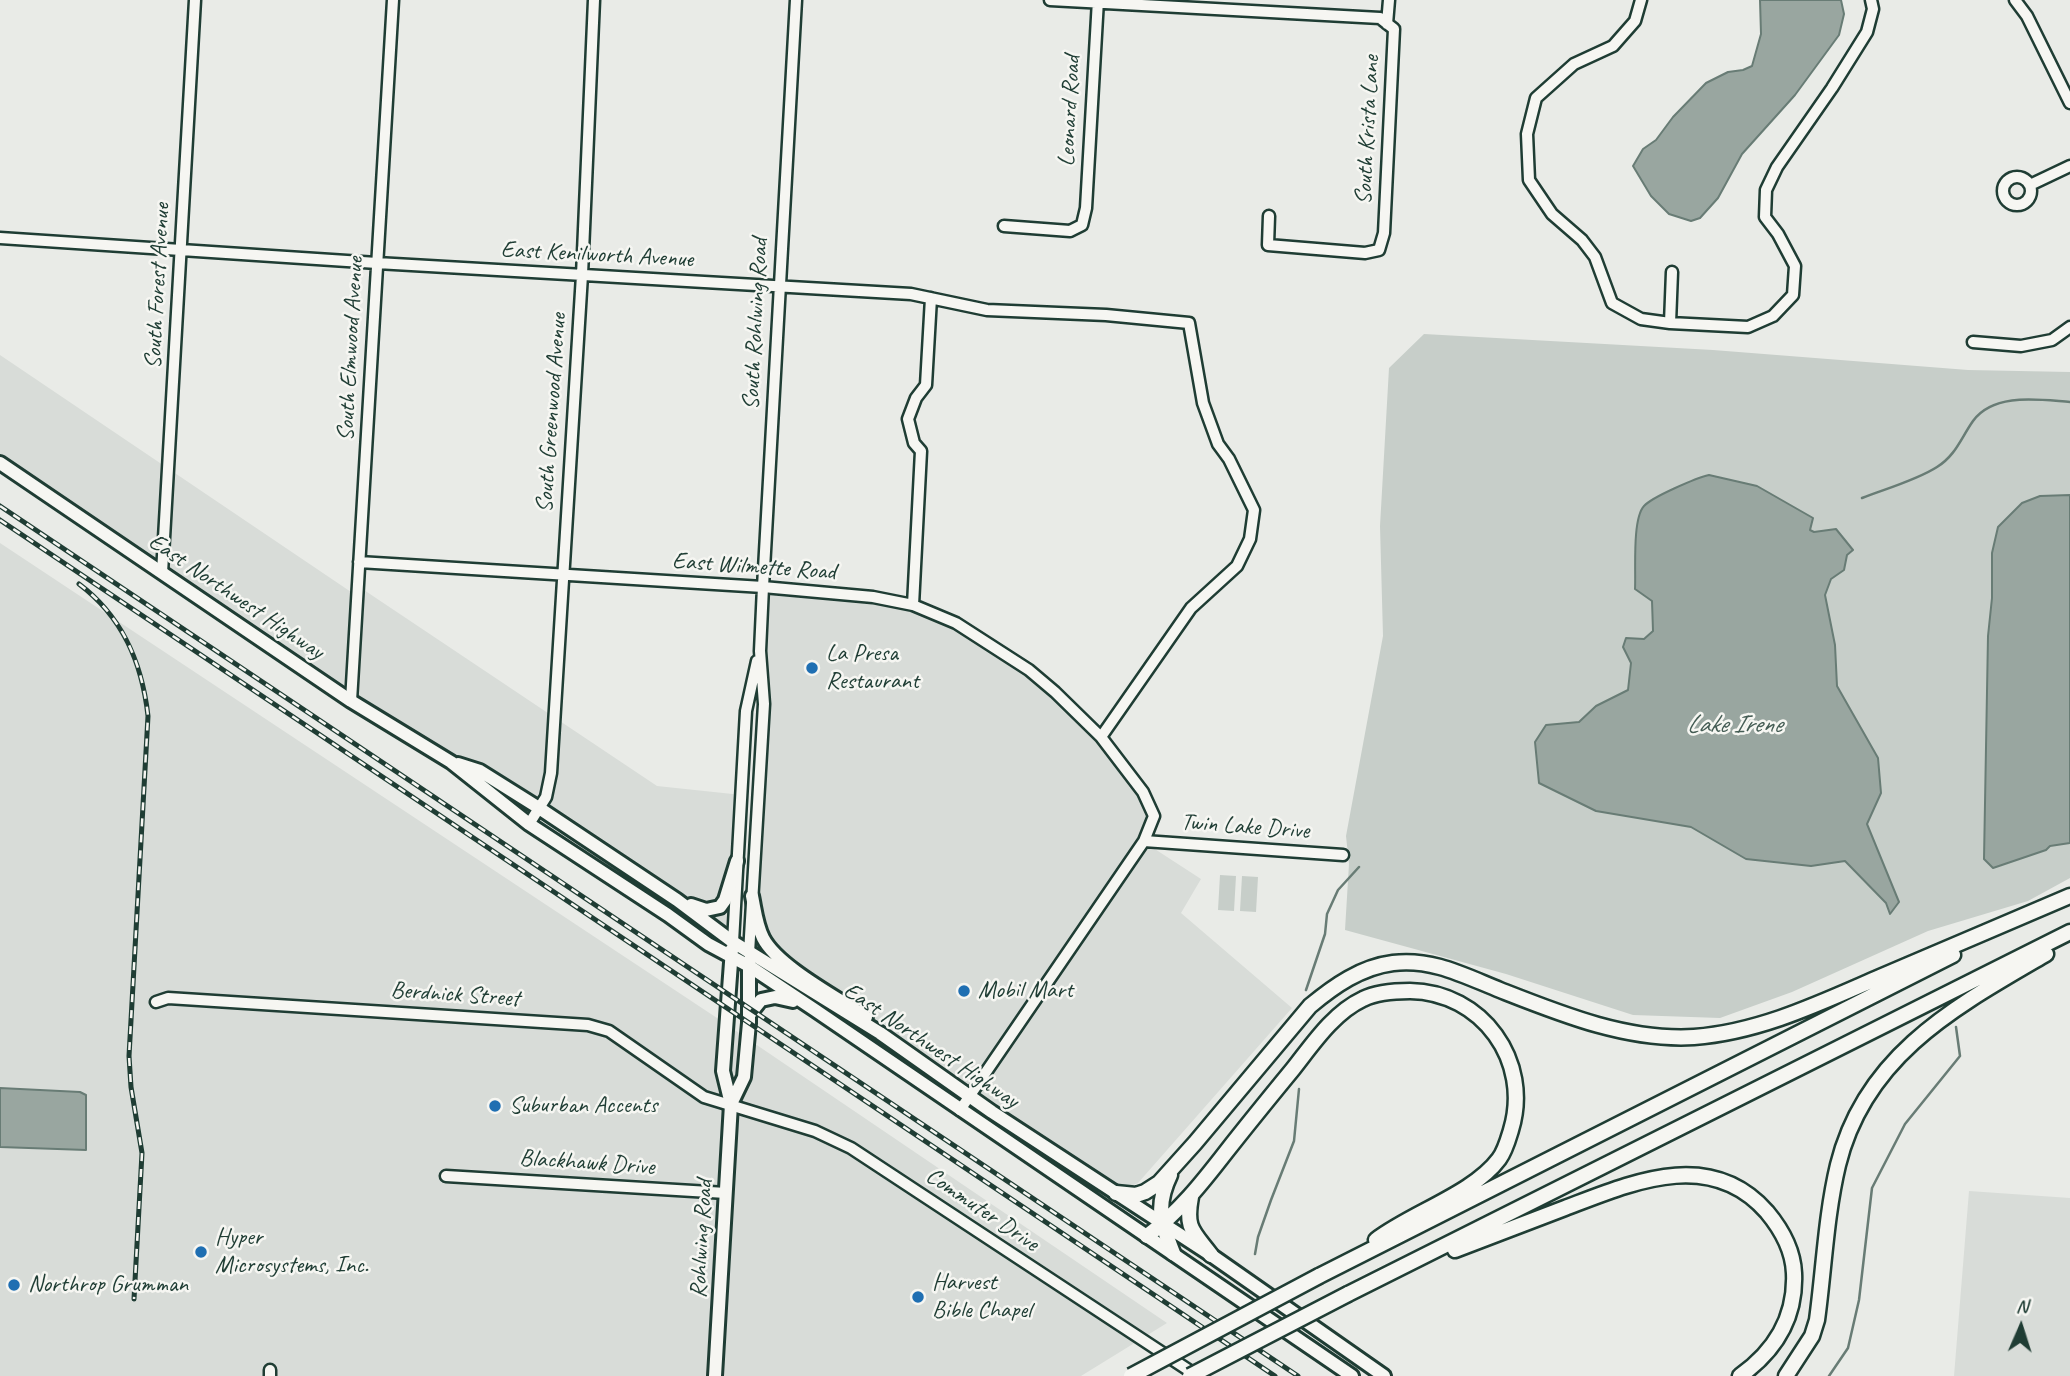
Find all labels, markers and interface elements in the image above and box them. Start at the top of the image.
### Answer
street label: Leonard Road [1053,55,1087,167]
street label: South Krista Lane [1350,55,1386,205]
street label: South Forest Avenue [139,202,177,370]
street label: East Kenilworth Avenue [500,236,694,274]
street label: South Rohlwing Road [737,237,775,411]
street label: South Elmwood Avenue [332,256,370,442]
street label: South Greenwood Avenue [531,312,573,514]
street label: East Northwest Highway [143,528,329,666]
street label: East Wilmette Road [671,547,837,587]
place label: La Presa Restaurant [826,640,919,696]
marker: La Presa Restaurant [804,660,820,676]
water label: Lake Irene [1687,709,1781,741]
street label: Twin Lake Drive [1180,808,1310,846]
street label: Berdnick Street [390,976,520,1014]
street label: East Northwest Highway [838,977,1024,1115]
place label: Mobil Mart [978,977,1073,1005]
marker: Mobil Mart [956,983,972,999]
place label: Suburban Accents [509,1092,657,1120]
marker: Suburban Accents [487,1098,503,1114]
street label: Blackhawk Drive [519,1144,655,1182]
street label: Commuter Drive [920,1162,1044,1258]
street label: Rohlwing Road [685,1179,719,1299]
place label: Hyper Microsystems, Inc. [215,1224,368,1280]
marker: Hyper Microsystems, Inc. [193,1244,209,1260]
place label: Harvest Bible Chapel [932,1269,1031,1325]
place label: Northrop Grumman [28,1271,188,1299]
marker: Northrop Grumman [6,1277,22,1293]
marker: Harvest Bible Chapel [910,1289,926,1305]
north arrow [1986,1292,2056,1362]
text: N [2016,1294,2029,1318]

